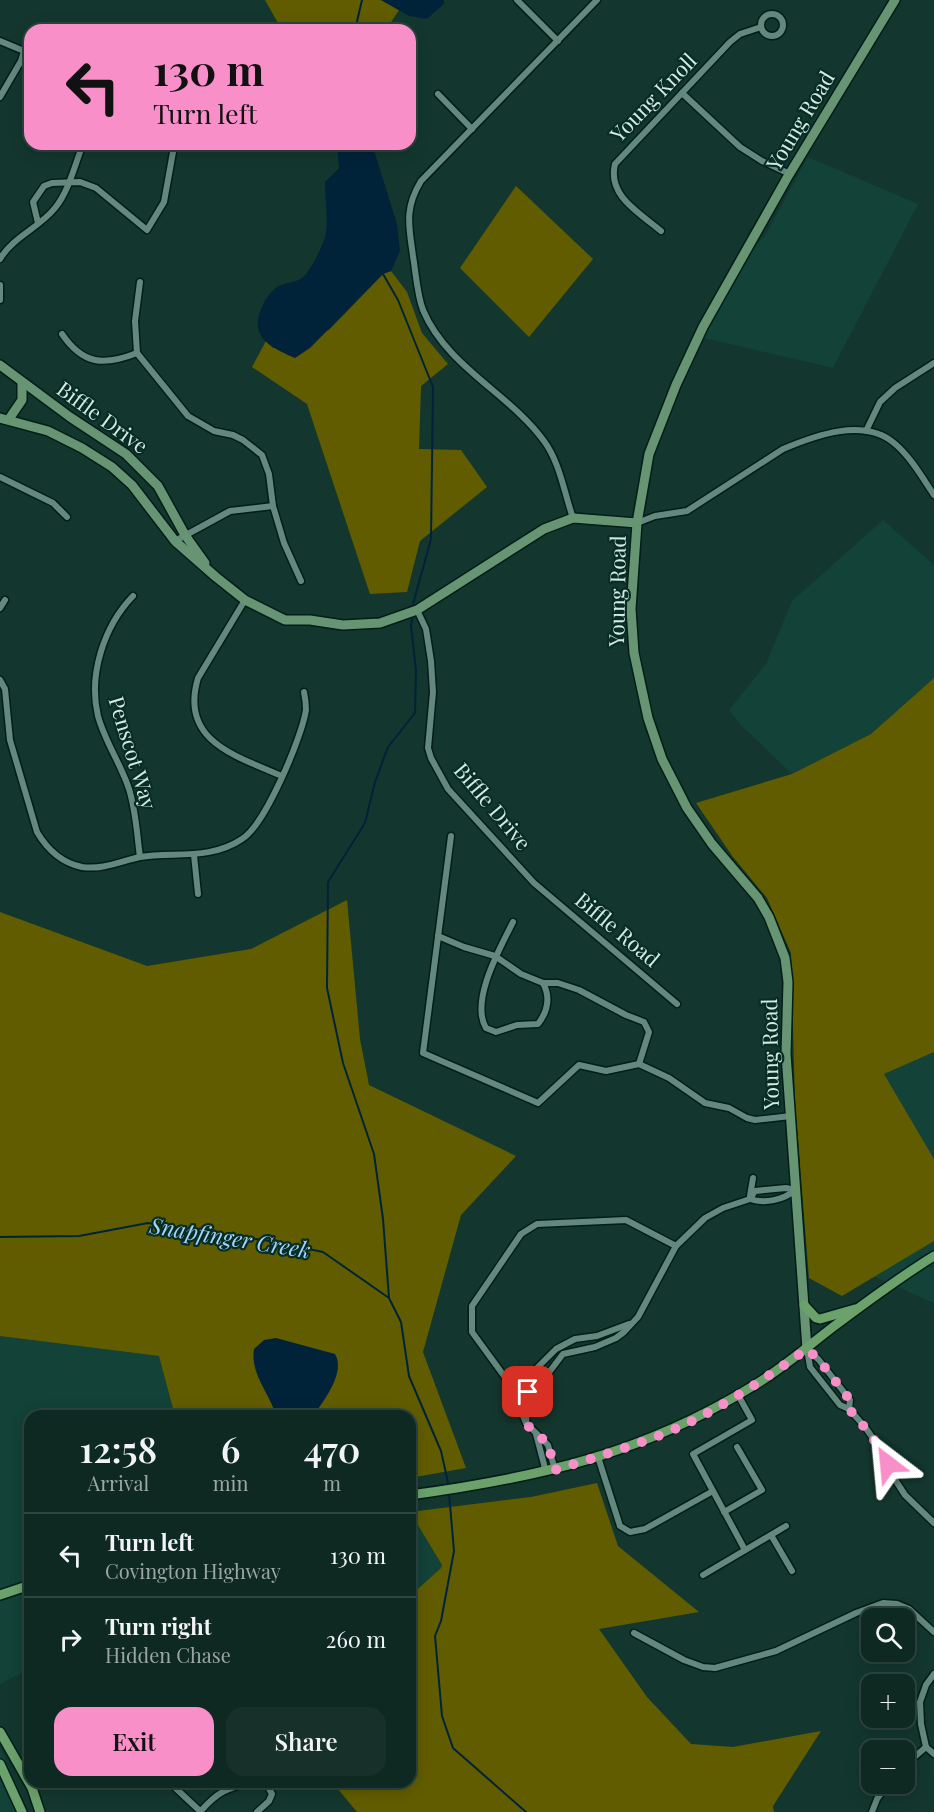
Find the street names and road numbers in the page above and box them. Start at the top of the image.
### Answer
street label: Young Knoll [603,46,702,148]
street label: Young Road [758,65,840,176]
street label: Biffle Drive [52,374,154,459]
street label: Young Road [601,535,631,648]
street label: Penscot Way [103,692,164,813]
street label: Biffle Drive [449,756,538,855]
street label: Biffle Road [570,885,666,972]
street label: Young Road [754,998,784,1111]

